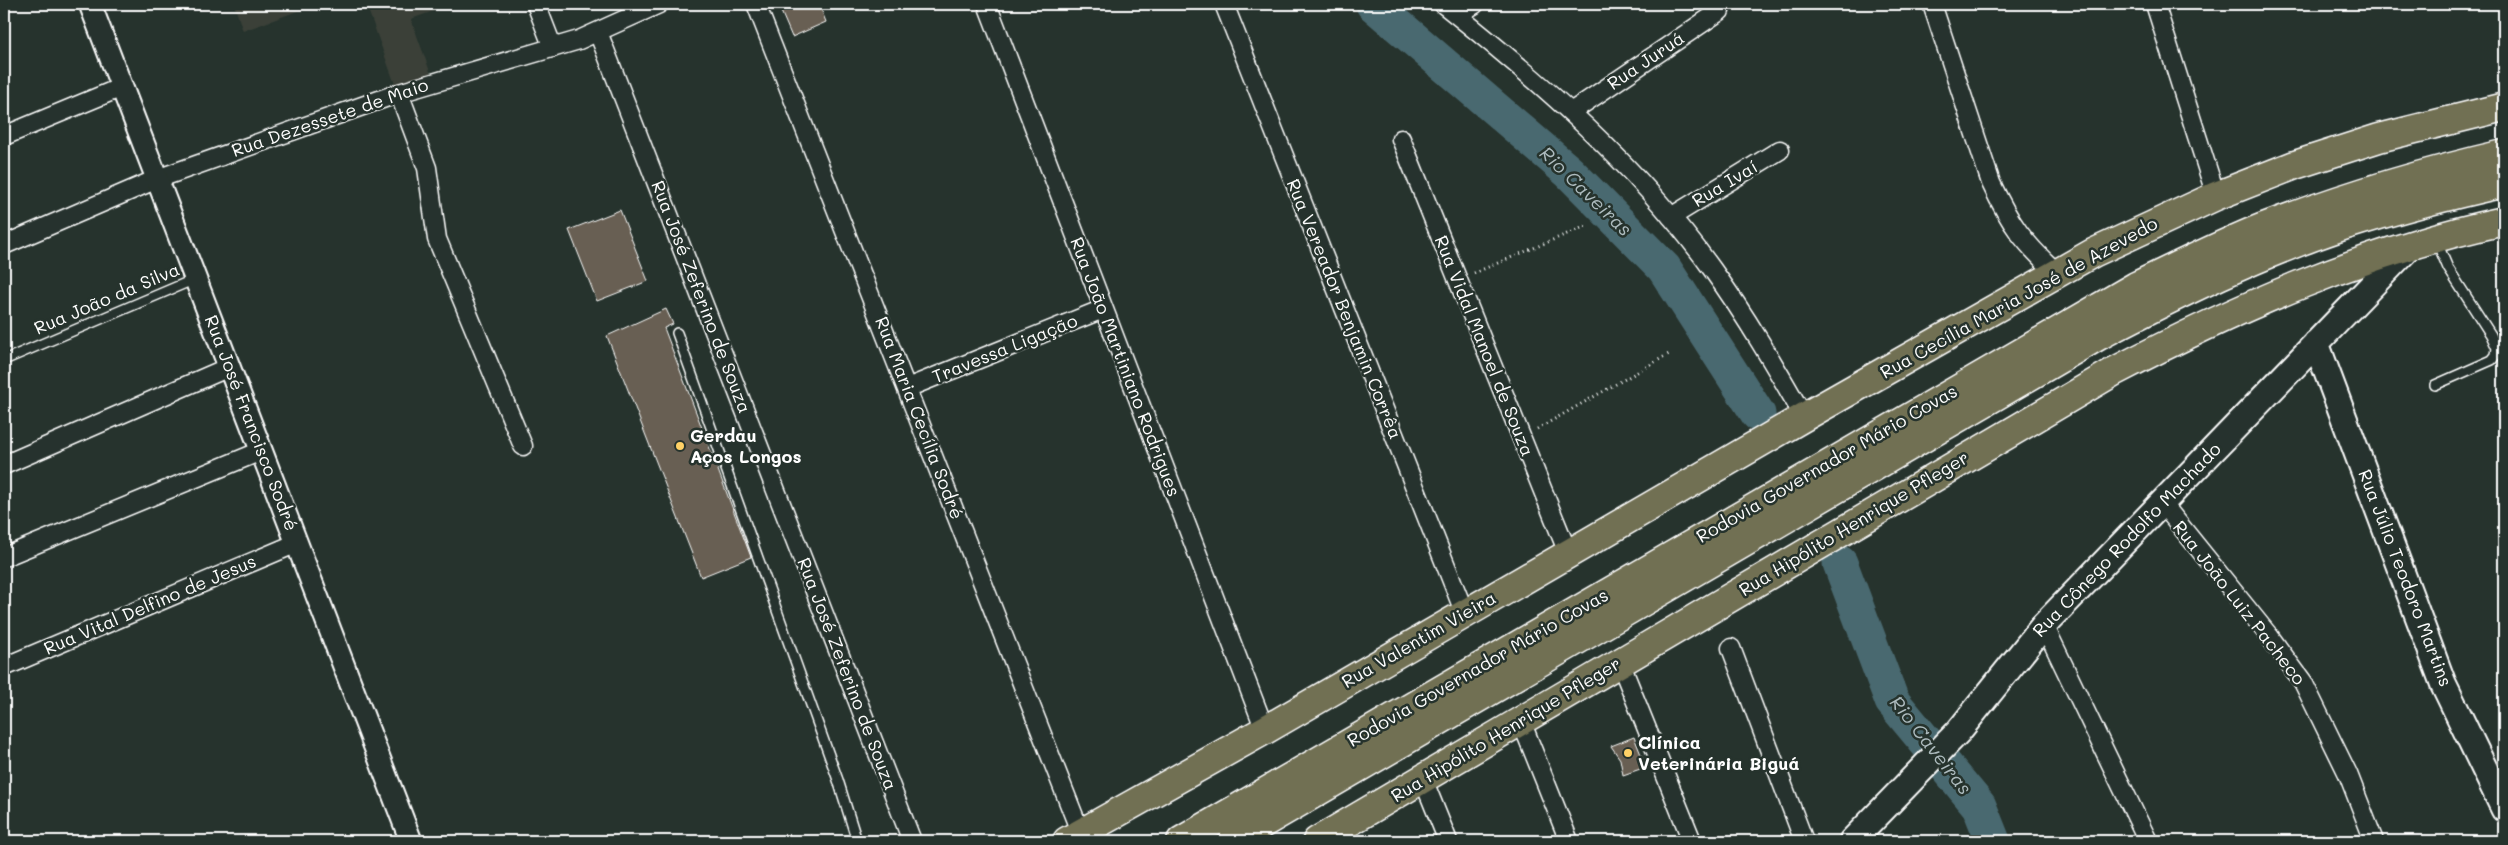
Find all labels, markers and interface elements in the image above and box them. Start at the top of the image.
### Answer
street label: Rua Juruá [1602,26,1689,95]
street label: Rua Dezessete de Maio [228,72,432,162]
water label: Rio Caveiras [1535,140,1638,241]
street label: Rua Ivaí [1687,154,1762,212]
street label: Rua Vereador Benjamin Corrêa [1282,175,1408,442]
street label: Rua José Zeferino de Souza [646,177,757,416]
street label: Rua Cecília Maria José de Azevedo [1876,210,2162,384]
street label: Rua Vidal Manoel de Souza [1430,232,1540,460]
street label: Rua João Martiniano Rodrigues [1065,233,1187,500]
street label: Rua João da Silva [30,257,183,340]
street label: Travessa Ligação [928,308,1081,388]
street label: Rua José Francisco Sodré [200,311,304,534]
street label: Rua Maria Cecília Sodré [870,313,970,522]
street label: Rodovia Governador Mário Covas [1692,378,1961,548]
place label: Gerdau Aços Longos [690,423,802,468]
street label: Rua Cônego Rodolfo Machado [2027,437,2226,642]
marker: Gerdau Aços Longos [674,440,686,452]
street label: Rua Hipólito Henrique Pfleger [1734,445,1973,601]
street label: Rua Júlio Teodoro Martins [2353,466,2458,690]
street label: Rua João Luiz Pacheco [2168,515,2312,690]
street label: Rua Vital Delfino de Jesus [40,548,259,660]
street label: Rua José Zeferino de Souza [792,554,903,793]
street label: Rodovia Governador Mário Covas [1343,582,1612,752]
street label: Rua Valentim Vieira [1337,585,1500,693]
street label: Rua Hipólito Henrique Pfleger [1386,651,1625,807]
water label: Rio Caveiras [1885,690,1978,799]
place label: Clínica Veterinária Biguá [1638,730,1800,775]
marker: Clínica Veterinária Biguá [1622,747,1634,759]

